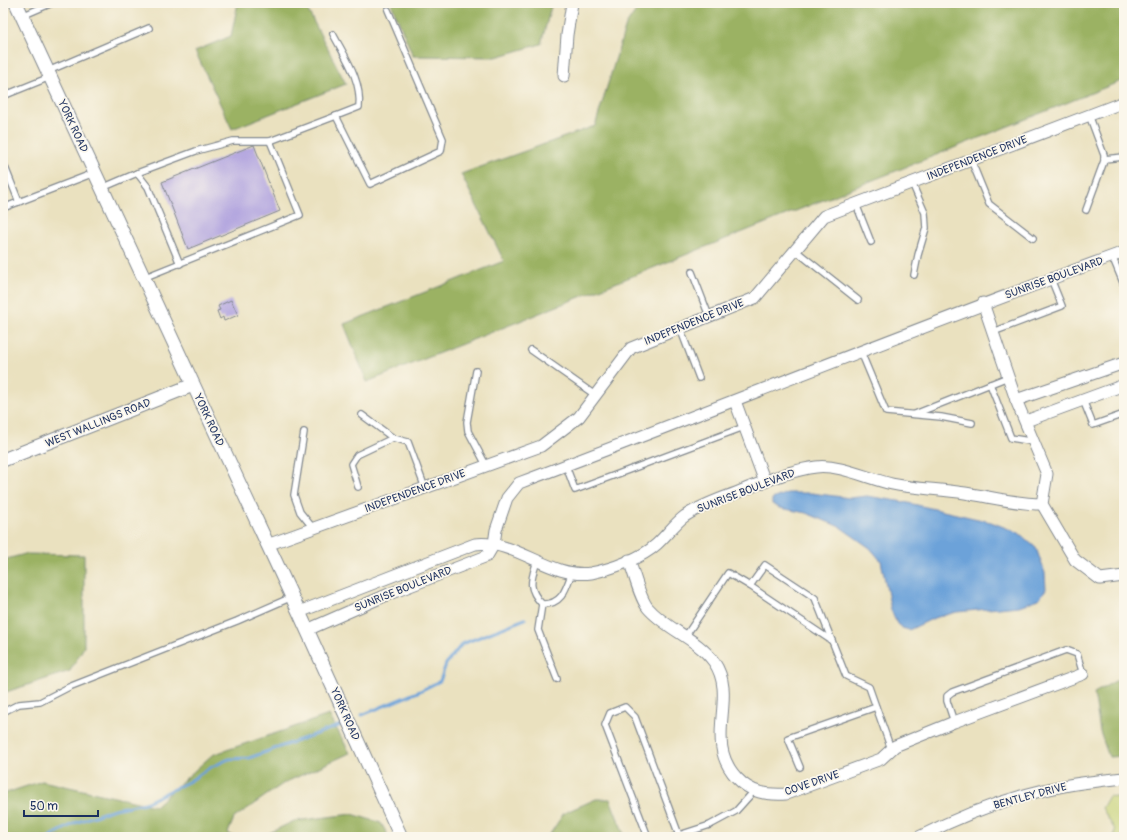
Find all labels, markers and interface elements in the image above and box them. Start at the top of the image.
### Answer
street label: YORK ROAD [55,97,91,154]
street label: INDEPENDENCE DRIVE [925,133,1029,183]
street label: SUNRISE BOULEVARD [1003,254,1105,302]
street label: INDEPENDENCE DRIVE [642,296,746,348]
street label: YORK ROAD [191,391,227,448]
street label: WEST WALLINGS ROAD [43,396,153,450]
street label: SUNRISE BOULEVARD [695,466,797,516]
street label: INDEPENDENCE DRIVE [363,467,467,515]
street label: SUNRISE BOULEVARD [352,564,454,614]
street label: YORK ROAD [327,685,362,742]
street label: COVE DRIVE [783,768,841,798]
street label: BENTLEY DRIVE [992,780,1068,812]
scale bar [24,792,98,818]
text: 50 m [30,799,58,814]

